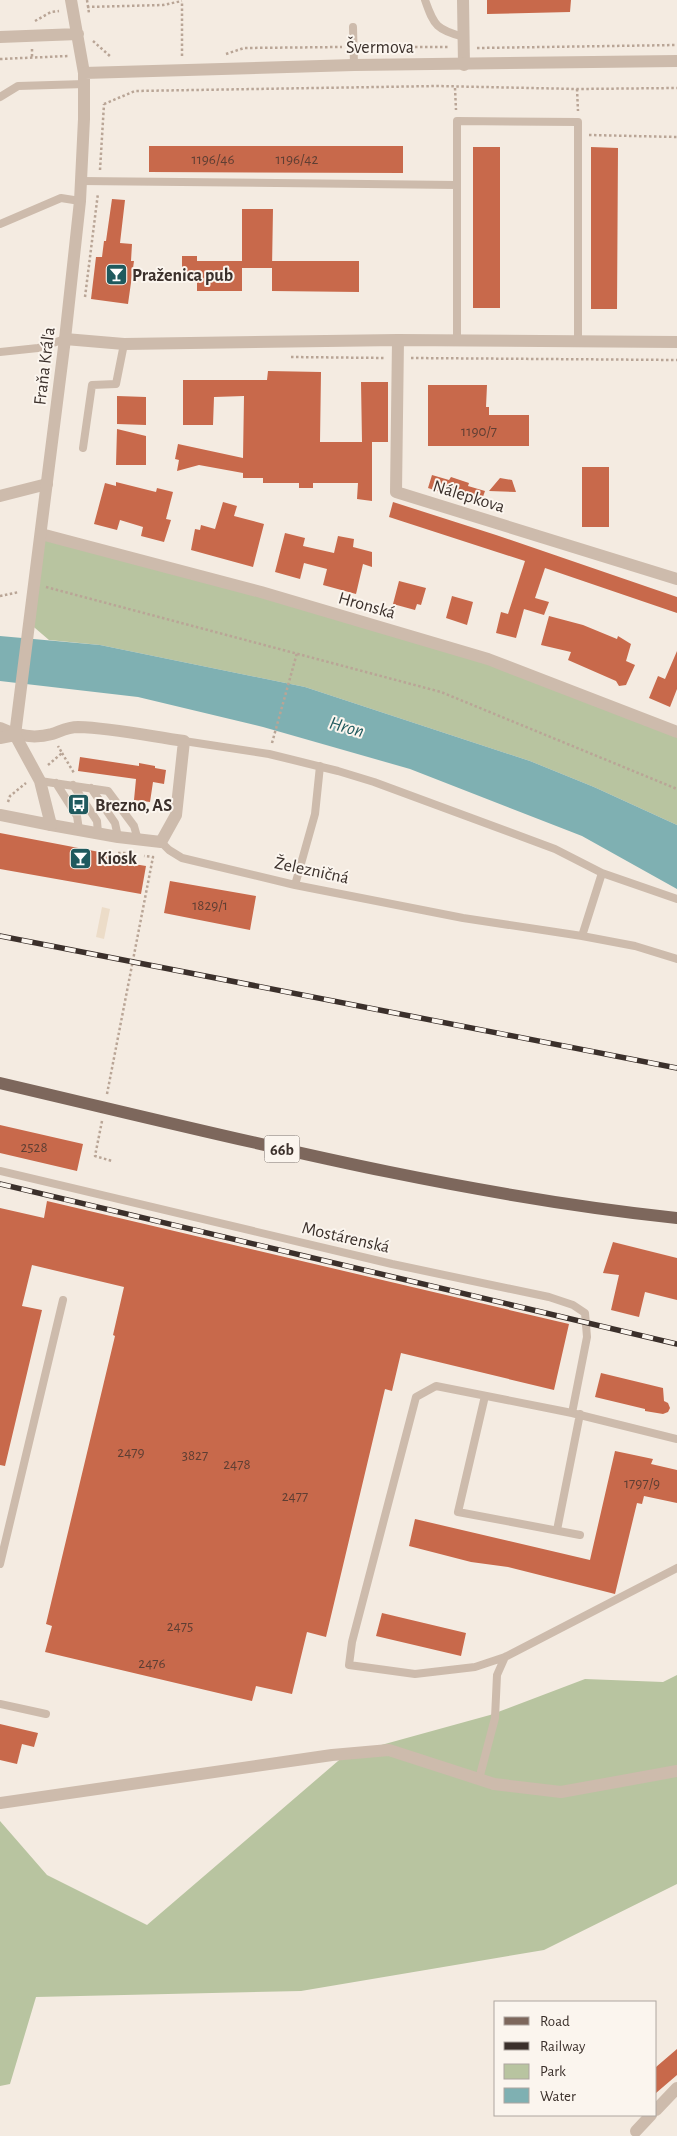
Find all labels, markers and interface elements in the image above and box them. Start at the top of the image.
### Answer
street label: Švermova [346,36,414,57]
house number: 1196/46 [192,152,235,167]
house number: 1196/42 [276,152,319,167]
bar icon: Praženica pub [104,263,128,287]
place label: Praženica pub [132,267,233,285]
street label: Fraňa Kráľa [31,326,59,406]
house number: 1190/7 [461,424,497,439]
street label: Nálepkova [431,477,507,516]
street label: Hronská [336,589,397,623]
water label: Hron [327,713,366,741]
bus stop icon: Brezno, AS [67,793,91,817]
place label: Brezno, AS [95,797,172,815]
bar icon: Kiosk [69,846,93,870]
place label: Kiosk [97,850,137,868]
street label: Železničná [273,851,351,888]
house number: 1829/1 [192,898,228,913]
road number: 66b [264,1136,300,1162]
house number: 2528 [20,1140,48,1155]
street label: Mostárenská [300,1219,391,1257]
house number: 2479 [117,1445,145,1460]
house number: 3827 [182,1448,208,1463]
house number: 2478 [223,1457,251,1472]
house number: 1797/9 [624,1476,660,1491]
house number: 2477 [282,1489,308,1504]
house number: 2475 [167,1619,193,1634]
house number: 2476 [138,1656,166,1671]
legend [494,2001,657,2116]
text: Road [540,2014,570,2029]
text: Railway [540,2039,586,2054]
text: Park [540,2064,566,2079]
text: Water [540,2089,576,2104]

